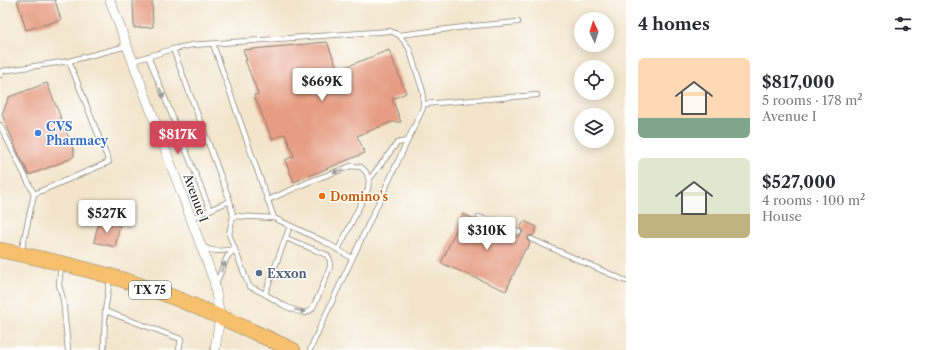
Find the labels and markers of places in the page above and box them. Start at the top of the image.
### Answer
pin: $669K [294,68,350,102]
place label: CVS Pharmacy [46,119,109,148]
pin: $817K [150,121,206,155]
marker: CVS Pharmacy [33,128,43,138]
place label: Domino's [330,189,388,204]
marker: Domino's [317,191,327,201]
pin: $527K [79,200,135,234]
pin: $310K [459,217,515,251]
place label: Exxon [267,266,308,281]
marker: Exxon [254,268,264,278]

